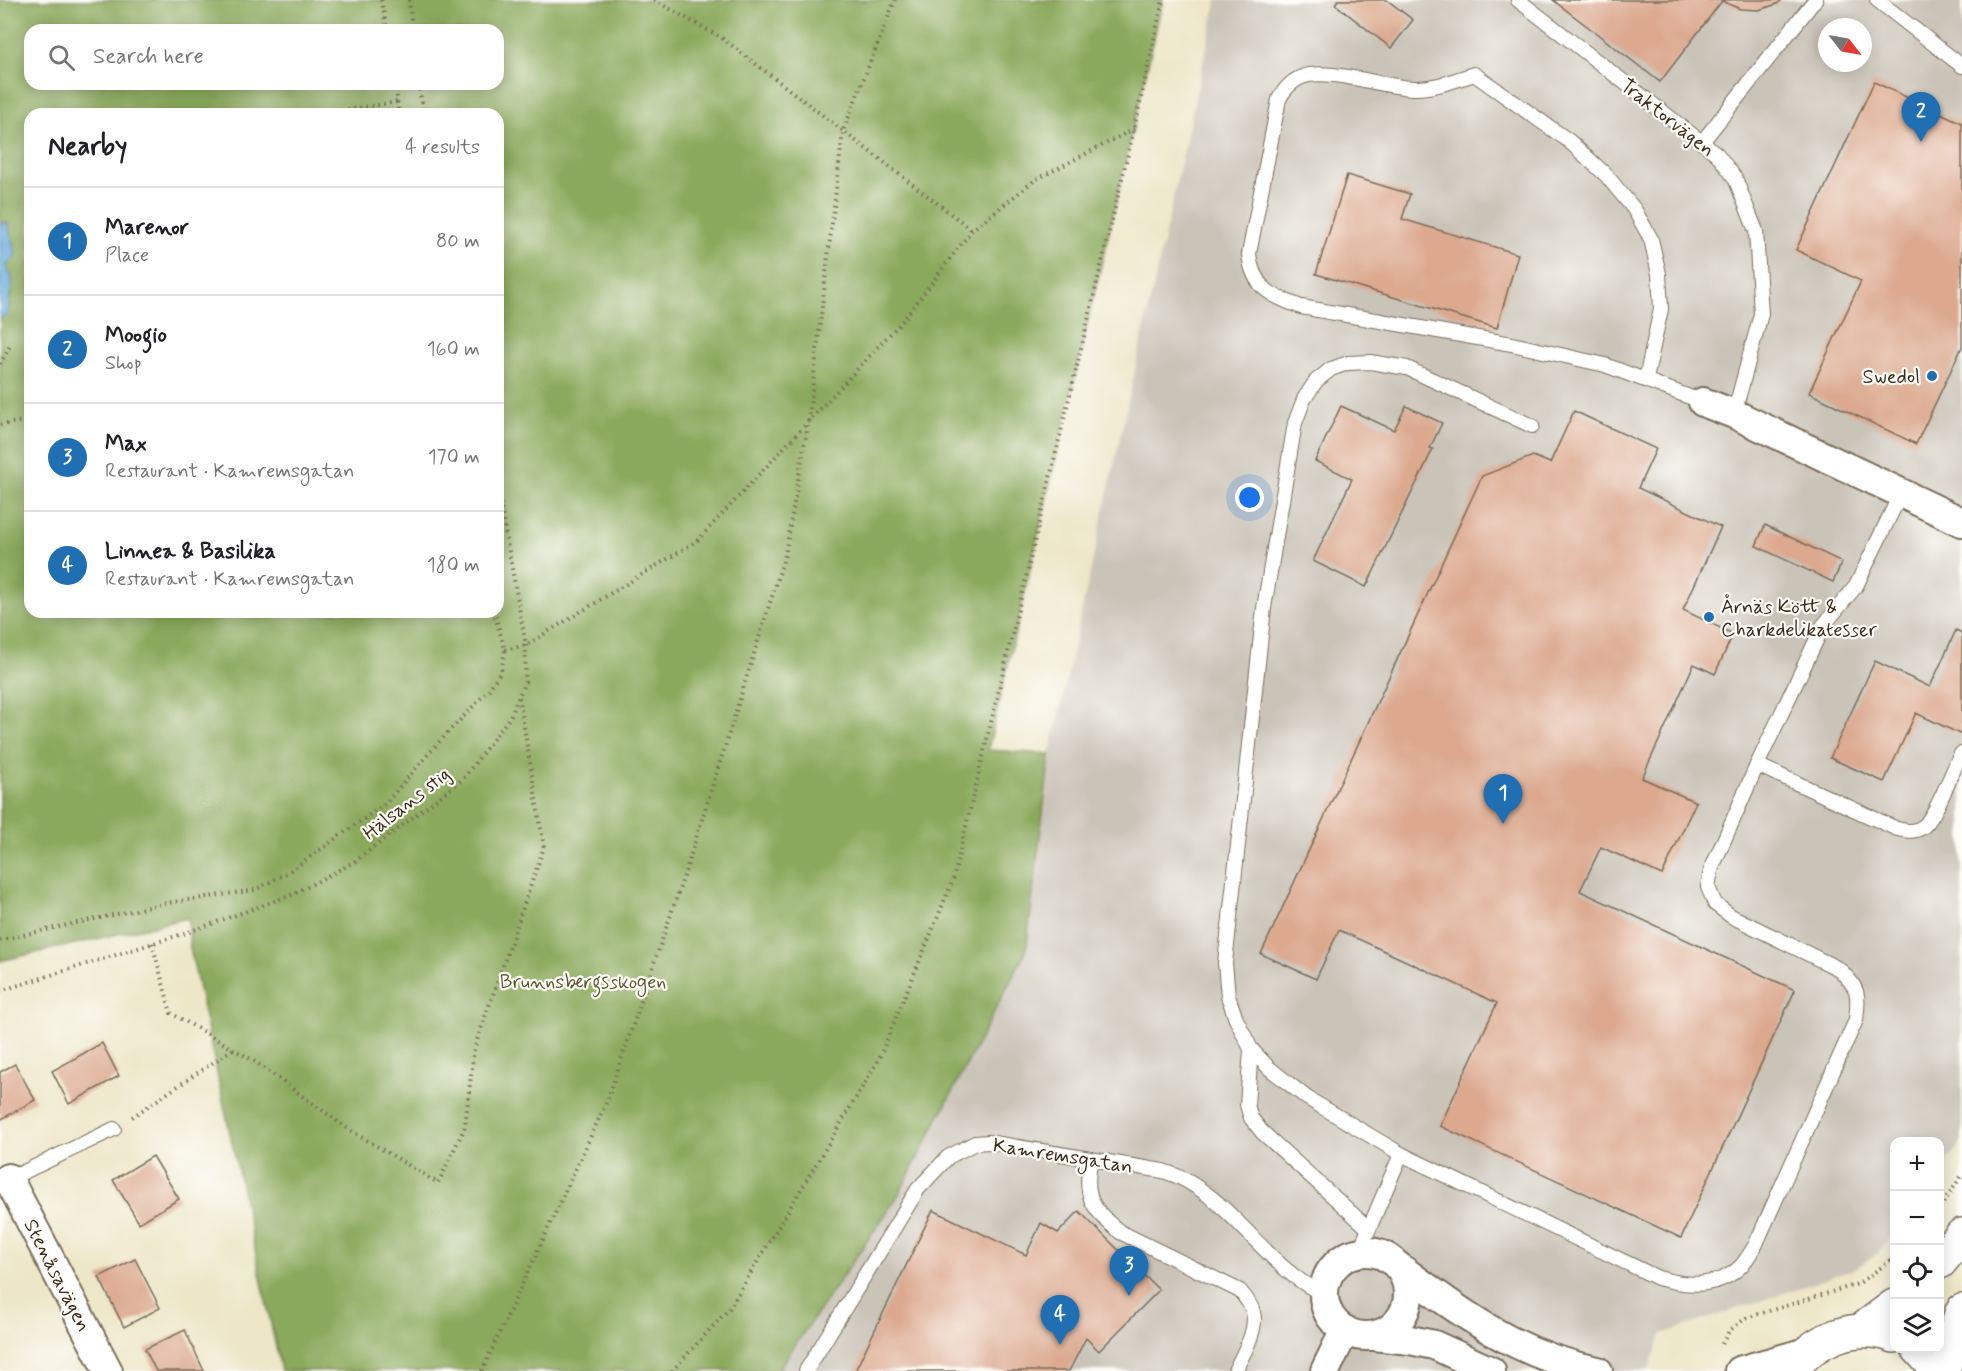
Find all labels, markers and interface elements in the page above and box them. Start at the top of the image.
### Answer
north arrow [1818,18,1872,72]
search box [24,24,504,90]
icon: search [45,41,78,74]
text: Search here [93,43,204,71]
street label: Traktorvägen [1614,73,1720,164]
pin: 2 [1902,92,1940,142]
text: Nearby [48,130,127,164]
text: 4 results [405,134,480,161]
text: Marenor [105,214,189,242]
text: 1 [63,228,72,255]
text: 80 m [436,228,480,255]
text: Place [105,242,149,269]
text: Moogio [105,322,167,350]
text: 2 [63,336,72,363]
text: 160 m [427,336,480,363]
text: Shop [105,350,142,377]
place label: Swedol [1863,364,1920,391]
marker: Swedol [1925,369,1939,383]
text: Max [105,430,147,458]
text: 3 [63,444,72,471]
text: 170 m [428,444,480,471]
text: Restaurant · Kamremsgatan [105,458,354,485]
your location [1235,483,1264,512]
text: Linnea & Basilika [105,538,276,566]
text: 4 [62,552,73,579]
text: 180 m [427,552,480,579]
text: Restaurant · Kamremsgatan [105,566,354,593]
place label: Årnäs Kött & Charkdelikatesser [1721,594,1878,644]
marker: Årnäs Kött & Charkdelikatesser [1702,610,1716,624]
street label: Hälsans stig [357,761,456,847]
pin: 1 [1484,774,1522,824]
park label: Brunnsbergsskogen [500,969,666,998]
street label: Kamremsgatan [991,1132,1135,1182]
map controls [1890,1137,1944,1353]
button: + [1890,1137,1944,1191]
button: − [1890,1191,1944,1245]
street label: Stenåsavägen [17,1215,97,1337]
button: locate [1890,1245,1944,1299]
pin: 3 [1110,1246,1148,1296]
pin: 4 [1040,1296,1080,1345]
button: layers [1890,1299,1944,1353]

